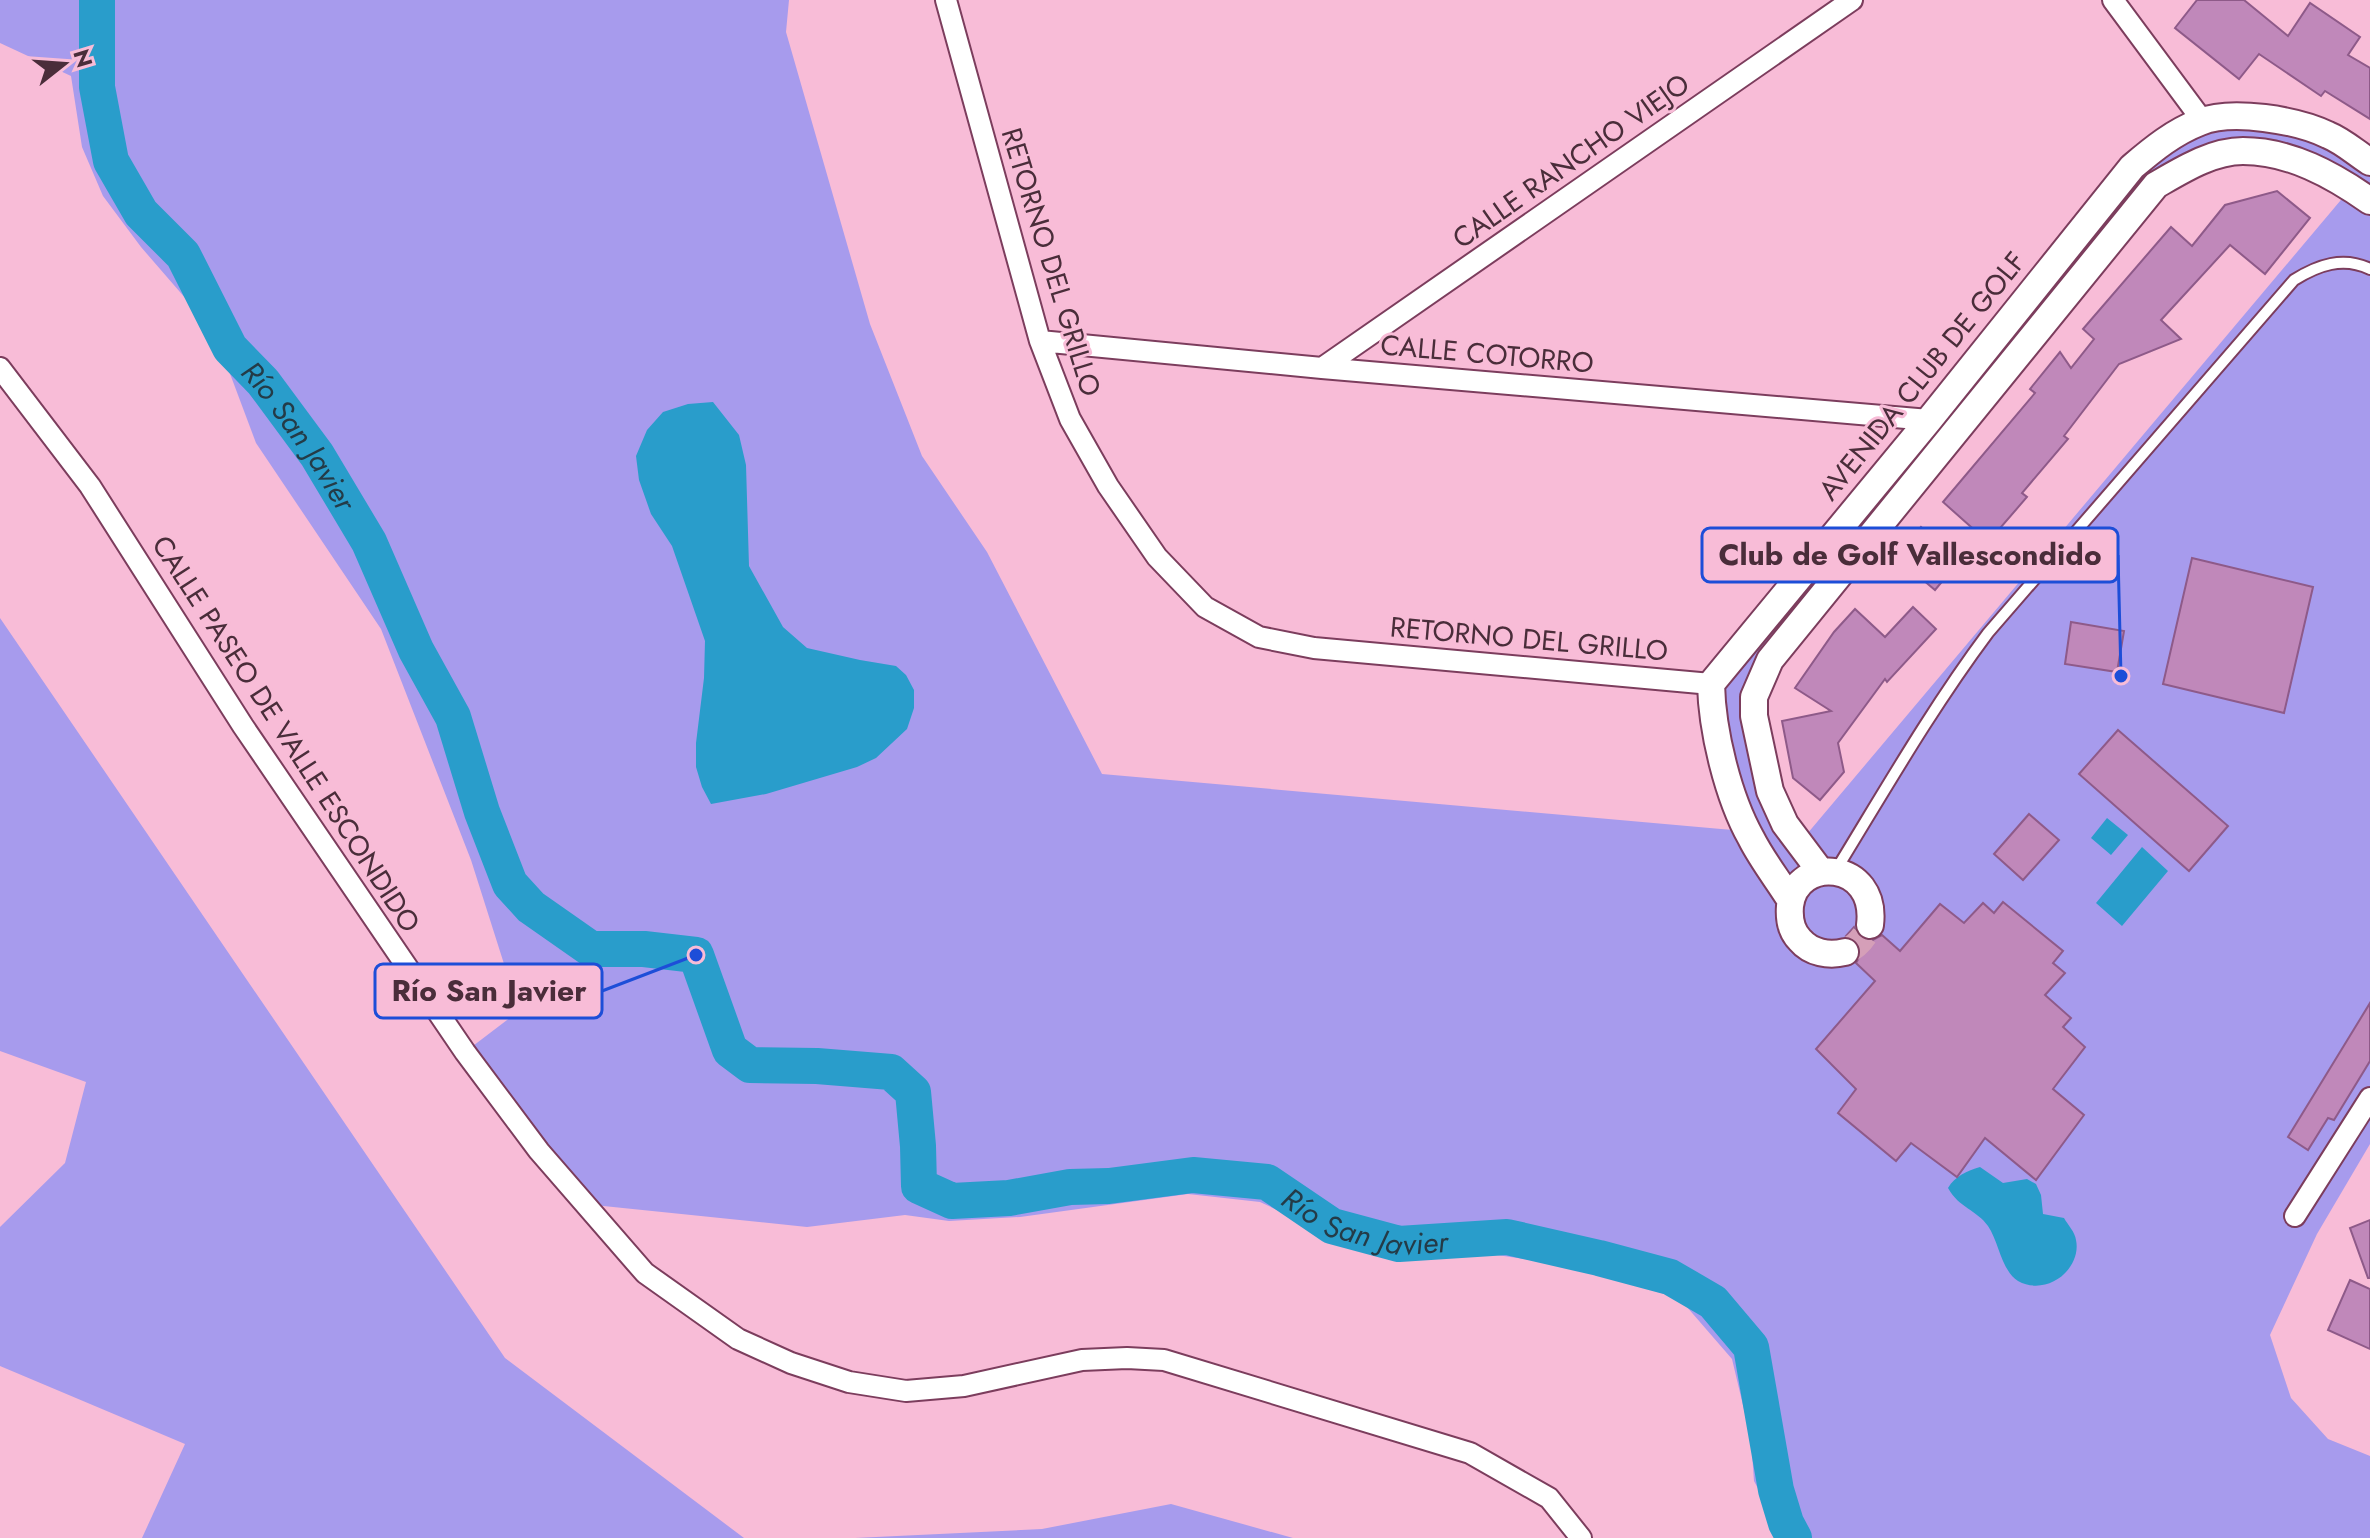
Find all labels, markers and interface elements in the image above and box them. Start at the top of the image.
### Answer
north arrow [24,24,104,104]
text: N [65,45,101,71]
street label: CALLE RANCHO VIEJO [1444,64,1698,258]
street label: RETORNO DEL GRILLO [991,123,1111,401]
street label: AVENIDA CLUB DE GOLF [1809,243,2035,509]
street label: CALLE COTORRO [1379,324,1595,384]
water label: Río San Javier [232,351,368,520]
street label: CALLE PASEO DE VALLE ESCONDIDO [142,527,430,941]
callout: Club de Golf Vallescondido [1702,528,2118,582]
text: Club de Golf Vallescondido [1718,533,2102,576]
street label: RETORNO DEL GRILLO [1388,606,1670,672]
callout: Río San Javier [375,964,602,1018]
text: Río San Javier [391,969,587,1012]
water label: Río San Javier [1273,1177,1451,1266]

